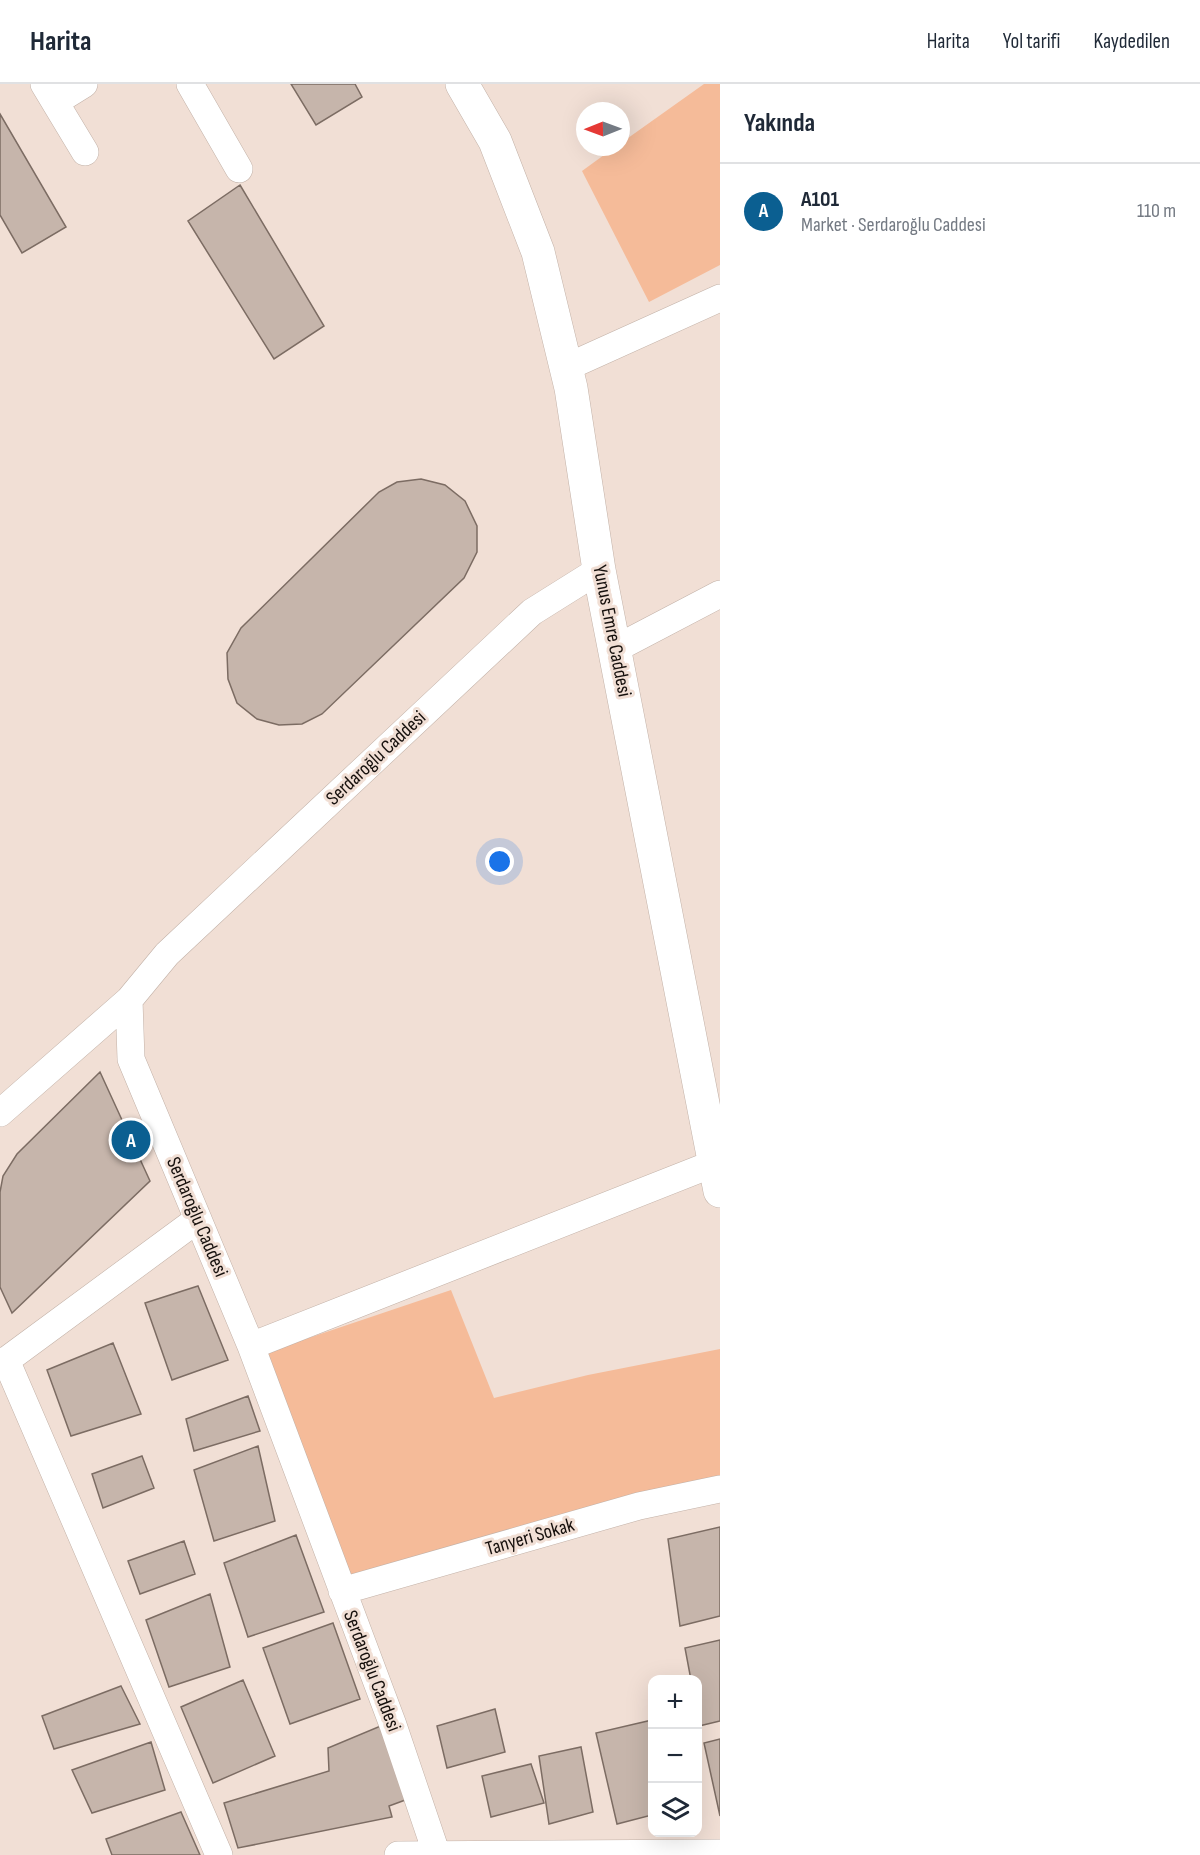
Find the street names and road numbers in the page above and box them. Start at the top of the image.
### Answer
street label: Yunus Emre Caddesi [587,563,637,699]
street label: Serdaroğlu Caddesi [321,706,431,810]
street label: Serdaroğlu Caddesi [161,1154,233,1280]
street label: Tanyeri Sokak [483,1513,577,1561]
street label: Serdaroğlu Caddesi [338,1607,406,1735]

